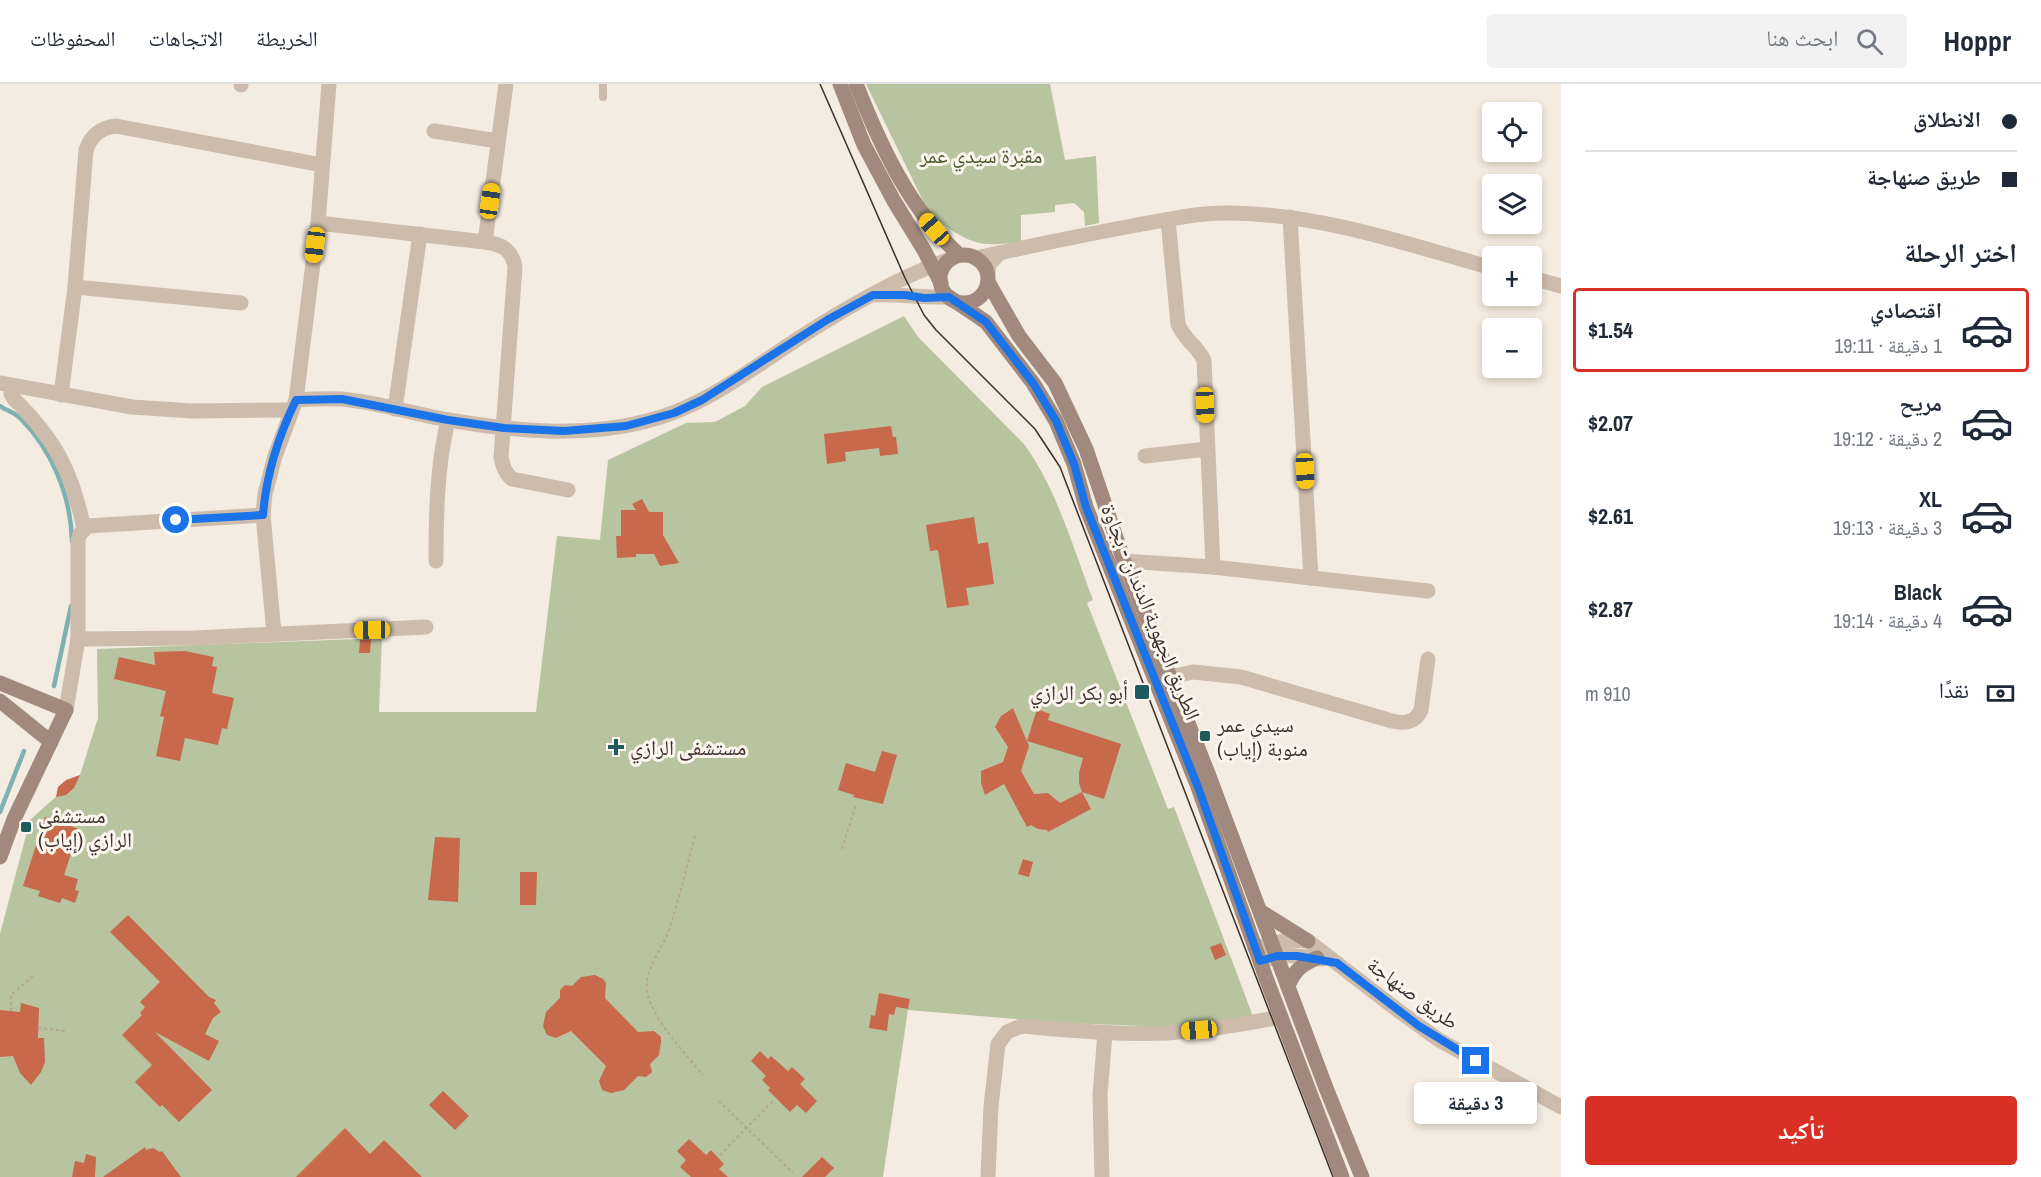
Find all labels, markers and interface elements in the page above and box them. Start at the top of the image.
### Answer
search box [1487,14,1907,68]
text: Hoppr [1943,22,2011,60]
text: ابحث هنا [1766,23,1838,53]
text: المحفوظات [30,24,115,53]
text: الاتجاهات [148,24,223,53]
text: الخريطة [256,24,318,53]
icon: search [1853,25,1886,58]
map controls [1482,102,1542,378]
button: locate [1482,102,1542,162]
text: الانطلاق [1913,104,1981,134]
park label: مقبرة سيدي عمر [919,141,1042,172]
text: طريق صنهاجة [1867,162,1981,192]
button: layers [1482,174,1542,234]
car [479,182,501,220]
car [915,210,953,248]
car [304,226,326,264]
text: اختر الرحلة [1904,234,2017,270]
button: + [1482,246,1542,306]
text: اقتصادي [1870,295,1942,325]
icon: car [1960,303,2014,357]
text: $1.54 [1588,315,1633,345]
button: − [1482,318,1542,378]
text: 1 دقيقة · 19:11 [1834,332,1942,359]
car [1195,387,1215,423]
text: مريح [1899,388,1942,418]
icon: car [1960,396,2014,450]
text: $2.07 [1588,408,1633,438]
text: 2 دقيقة · 19:12 [1833,425,1942,452]
car [1295,453,1315,489]
text: XL [1919,484,1942,514]
icon: car [1960,489,2014,543]
street label: الطريق الجهوية الدندان - بجاوة [1094,500,1208,724]
text: $2.61 [1588,501,1633,531]
route start [162,506,189,533]
text: 3 دقيقة · 19:13 [1833,514,1942,541]
text: Black [1894,577,1942,607]
icon: car [1960,582,2014,636]
text: $2.87 [1588,594,1633,624]
text: 4 دقيقة · 19:14 [1833,607,1942,634]
car [354,621,390,639]
text: نقدًا [1939,675,1969,705]
icon: cash [1984,677,2017,710]
place label: أبو بكر الرازي [1030,678,1128,709]
text: 910 m [1585,680,1631,707]
marker: أبو بكر الرازي [1133,683,1151,701]
place label: سيدي عمر منوبة (إياب) [1216,710,1308,763]
marker: سيدي عمر منوبة (إياب) [1198,729,1212,743]
place label: مستشفى الرازي [630,733,746,764]
marker: مستشفى الرازي [607,738,625,756]
place label: مستشفى الرازي (إياب) [38,801,132,856]
marker: مستشفى الرازي (إياب) [19,820,33,834]
street label: طريق صنهاجة [1361,950,1465,1036]
car [1180,1019,1218,1041]
route end [1462,1047,1489,1074]
callout: 3 دقيقة [1414,1082,1538,1124]
text: 3 دقيقة [1448,1089,1503,1116]
button: تأكيد [1585,1096,2017,1165]

